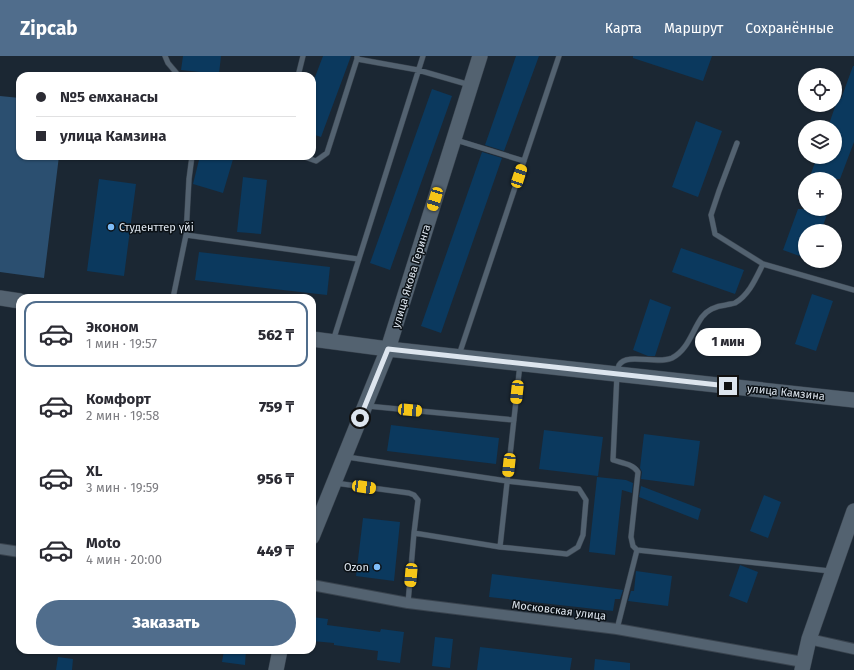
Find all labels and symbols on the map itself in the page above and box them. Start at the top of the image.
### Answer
car [510,163,528,189]
car [426,186,444,212]
place label: Студенттер үйі [119,221,194,234]
marker: Студенттер үйі [106,222,116,232]
street label: улица Якова Геринга [390,223,433,330]
callout: 1 мин [695,328,761,356]
route end [719,377,737,395]
car [510,379,524,405]
street label: улица Камзина [747,382,825,403]
car [398,403,422,417]
route start [351,409,369,427]
car [502,452,516,478]
car [351,479,377,495]
place label: Ozon [344,561,369,574]
marker: Ozon [372,562,382,572]
car [404,563,418,587]
street label: Московская улица [511,598,607,623]

